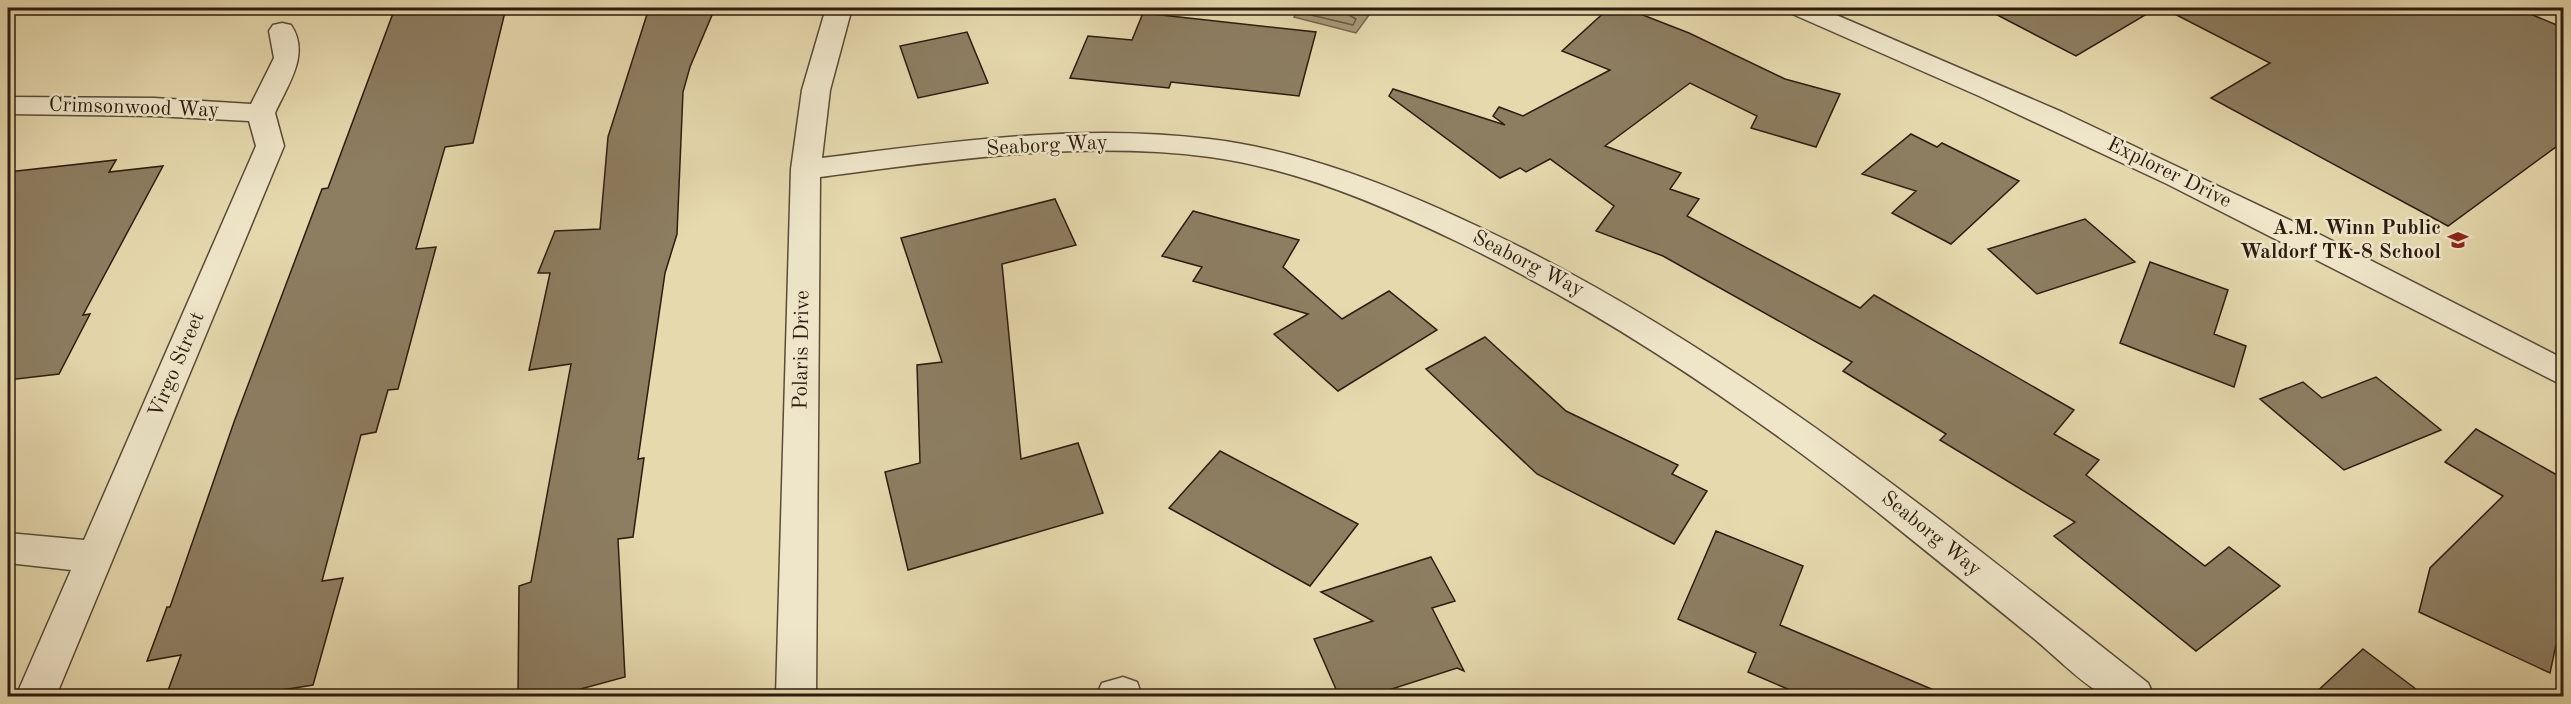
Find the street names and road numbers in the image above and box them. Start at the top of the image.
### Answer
street label: Crimsonwood Way [48,95,220,121]
street label: Seaborg Way [986,132,1108,160]
street label: Explorer Drive [2103,134,2235,212]
street label: Seaborg Way [1469,227,1587,301]
street label: Polaris Drive [790,290,814,410]
street label: Virgo Street [145,309,209,421]
street label: Seaborg Way [1877,487,1985,581]

